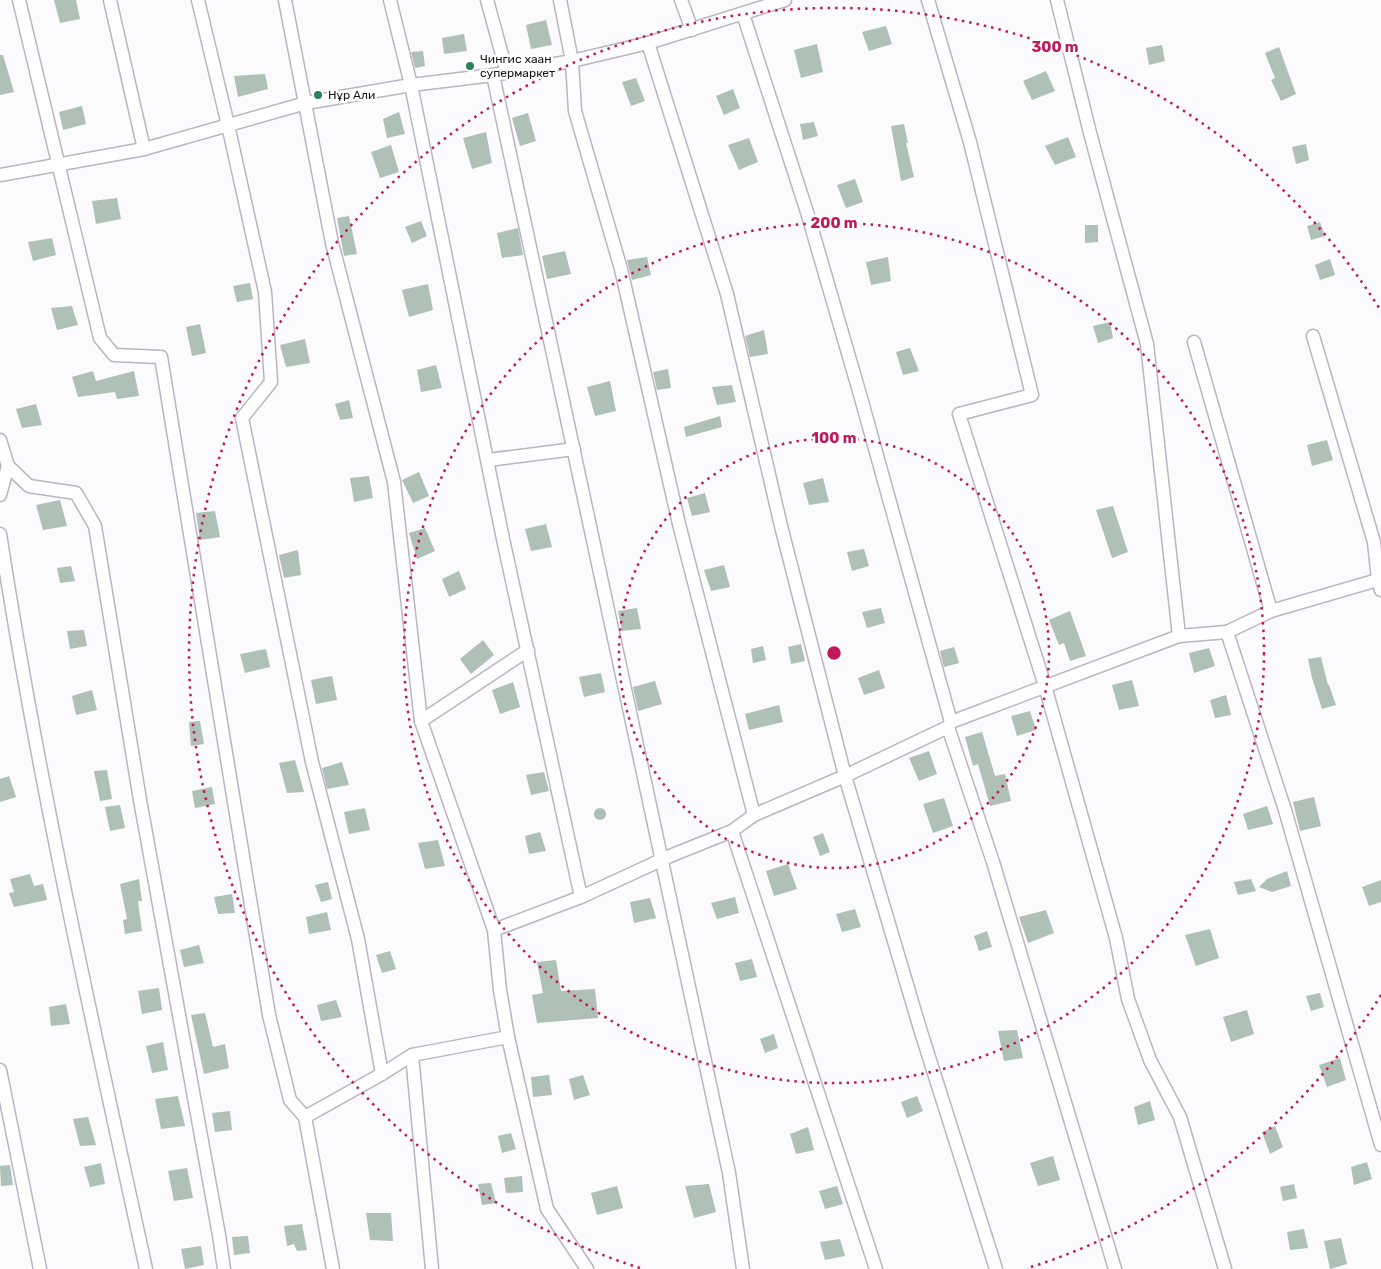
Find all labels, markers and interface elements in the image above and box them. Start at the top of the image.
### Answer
text: 300 m [1031,38,1079,56]
place label: Чингис хаан супермаркет [480,52,555,80]
marker: Чингис хаан супермаркет [464,60,476,72]
place label: Нұр Али [328,88,375,102]
marker: Нұр Али [312,89,324,101]
text: 200 m [810,214,858,232]
text: 100 m [812,429,856,447]
centre of rings [825,644,843,662]

